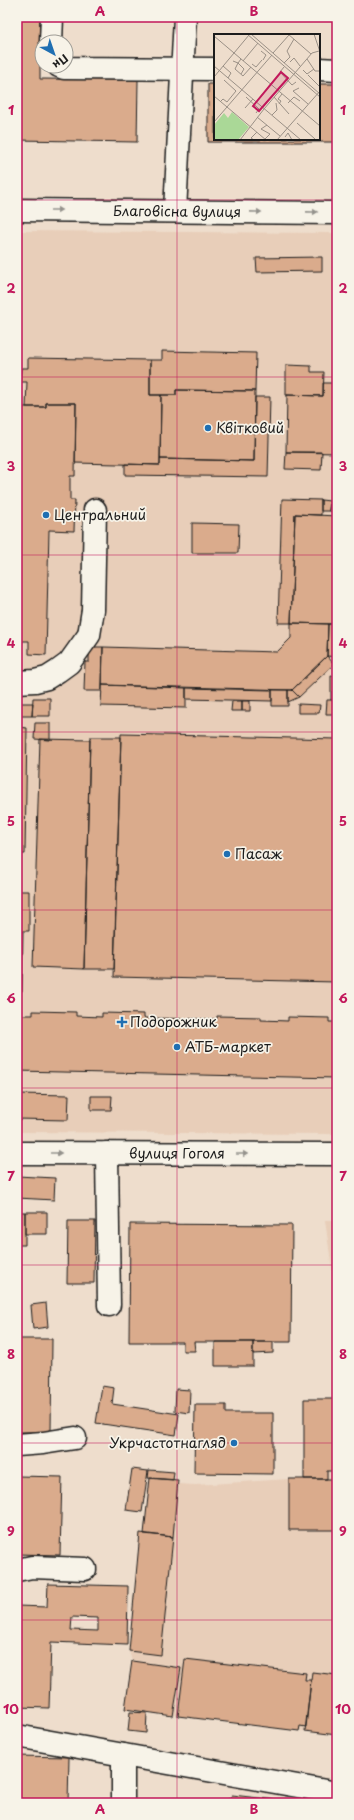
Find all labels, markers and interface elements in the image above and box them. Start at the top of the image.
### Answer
text: A [95,1,105,20]
text: B [250,1,259,20]
north arrow [34,34,74,74]
inset map [214,34,320,140]
text: Пн [49,50,72,74]
text: 1 [8,100,14,119]
text: 1 [340,100,346,119]
street label: Благовісна вулиця [113,200,241,222]
one-way arrow [50,207,63,213]
one-way arrow [250,209,263,215]
one-way arrow [306,209,319,215]
text: 2 [6,278,16,297]
text: 2 [338,278,348,297]
place label: Квітковий [216,417,284,438]
marker: Квітковий [203,423,213,433]
text: 3 [7,456,16,475]
text: 3 [339,456,348,475]
place label: Центральний [54,504,146,525]
marker: Центральний [41,510,51,520]
text: 4 [7,633,16,652]
text: 4 [339,633,348,652]
text: 5 [7,811,15,830]
text: 5 [339,811,347,830]
place label: Пасаж [235,843,283,864]
marker: Пасаж [222,849,232,859]
text: 6 [6,988,16,1007]
text: 6 [338,988,348,1007]
place label: Подорожник [130,1011,217,1032]
marker: Подорожник [117,1017,127,1027]
place label: АТБ-маркет [185,1036,271,1057]
marker: АТБ-маркет [172,1042,182,1052]
street label: вулиця Гоголя [129,1142,225,1164]
one-way arrow [50,1150,63,1156]
one-way arrow [236,1151,249,1157]
text: 7 [7,1166,15,1185]
text: 7 [339,1166,347,1185]
text: 8 [7,1344,15,1363]
text: 8 [339,1344,347,1363]
place label: Укрчастотнагляд [109,1432,226,1453]
marker: Укрчастотнагляд [229,1438,239,1448]
text: 9 [7,1521,15,1540]
text: 9 [339,1521,347,1540]
text: 10 [3,1699,19,1718]
text: 10 [335,1699,351,1718]
text: A [95,1799,105,1818]
text: B [250,1799,259,1818]

